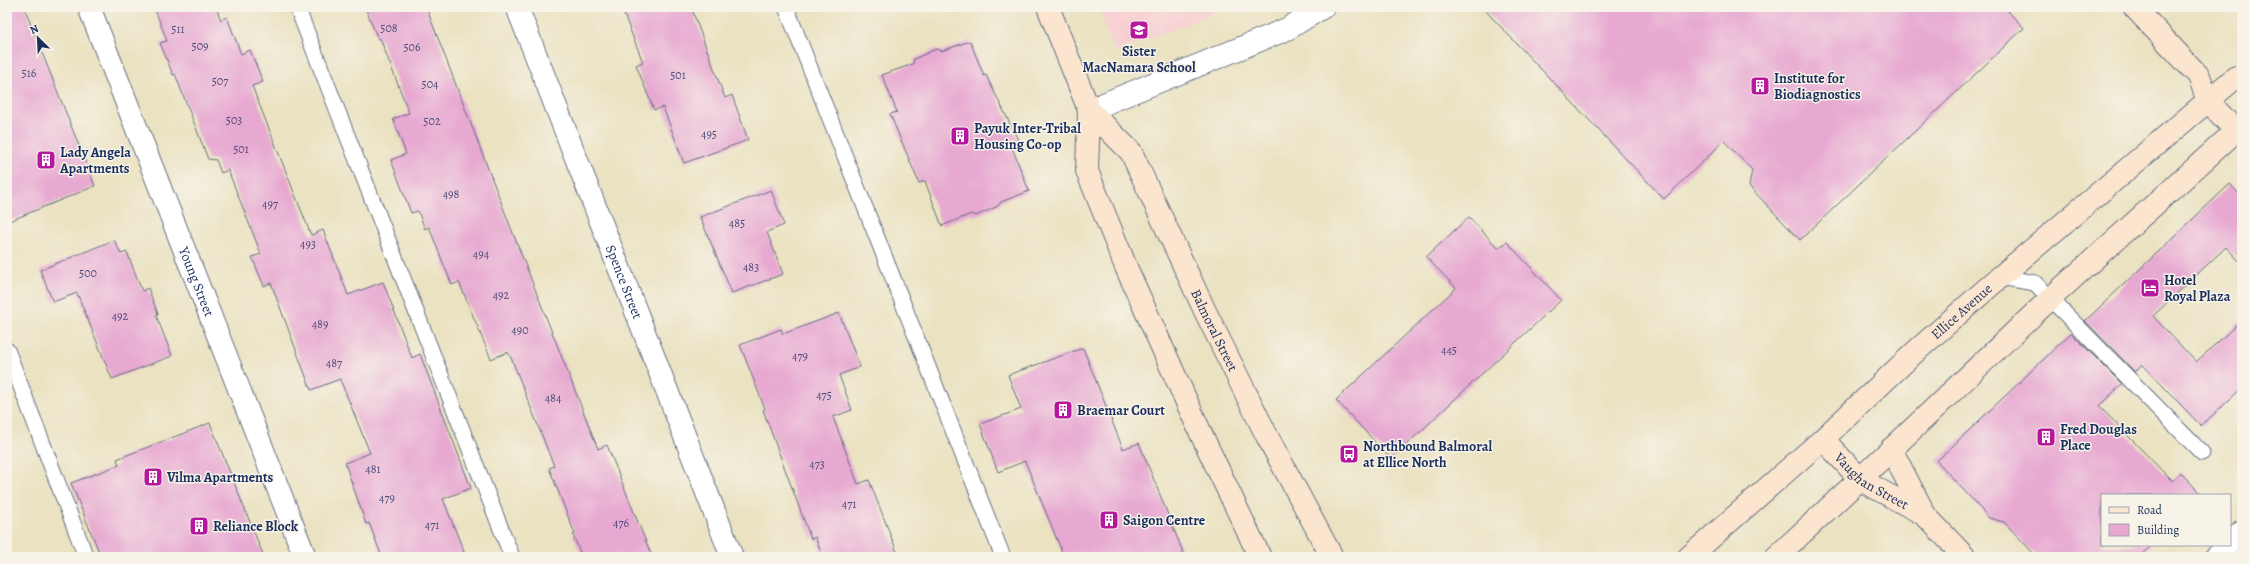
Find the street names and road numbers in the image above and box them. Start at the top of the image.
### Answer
street label: Spence Street [601,242,648,322]
street label: Young Street [174,243,219,320]
street label: Ellice Avenue [1927,279,1996,343]
street label: Balmoral Street [1187,286,1243,375]
street label: Vaughan Street [1830,447,1912,514]

